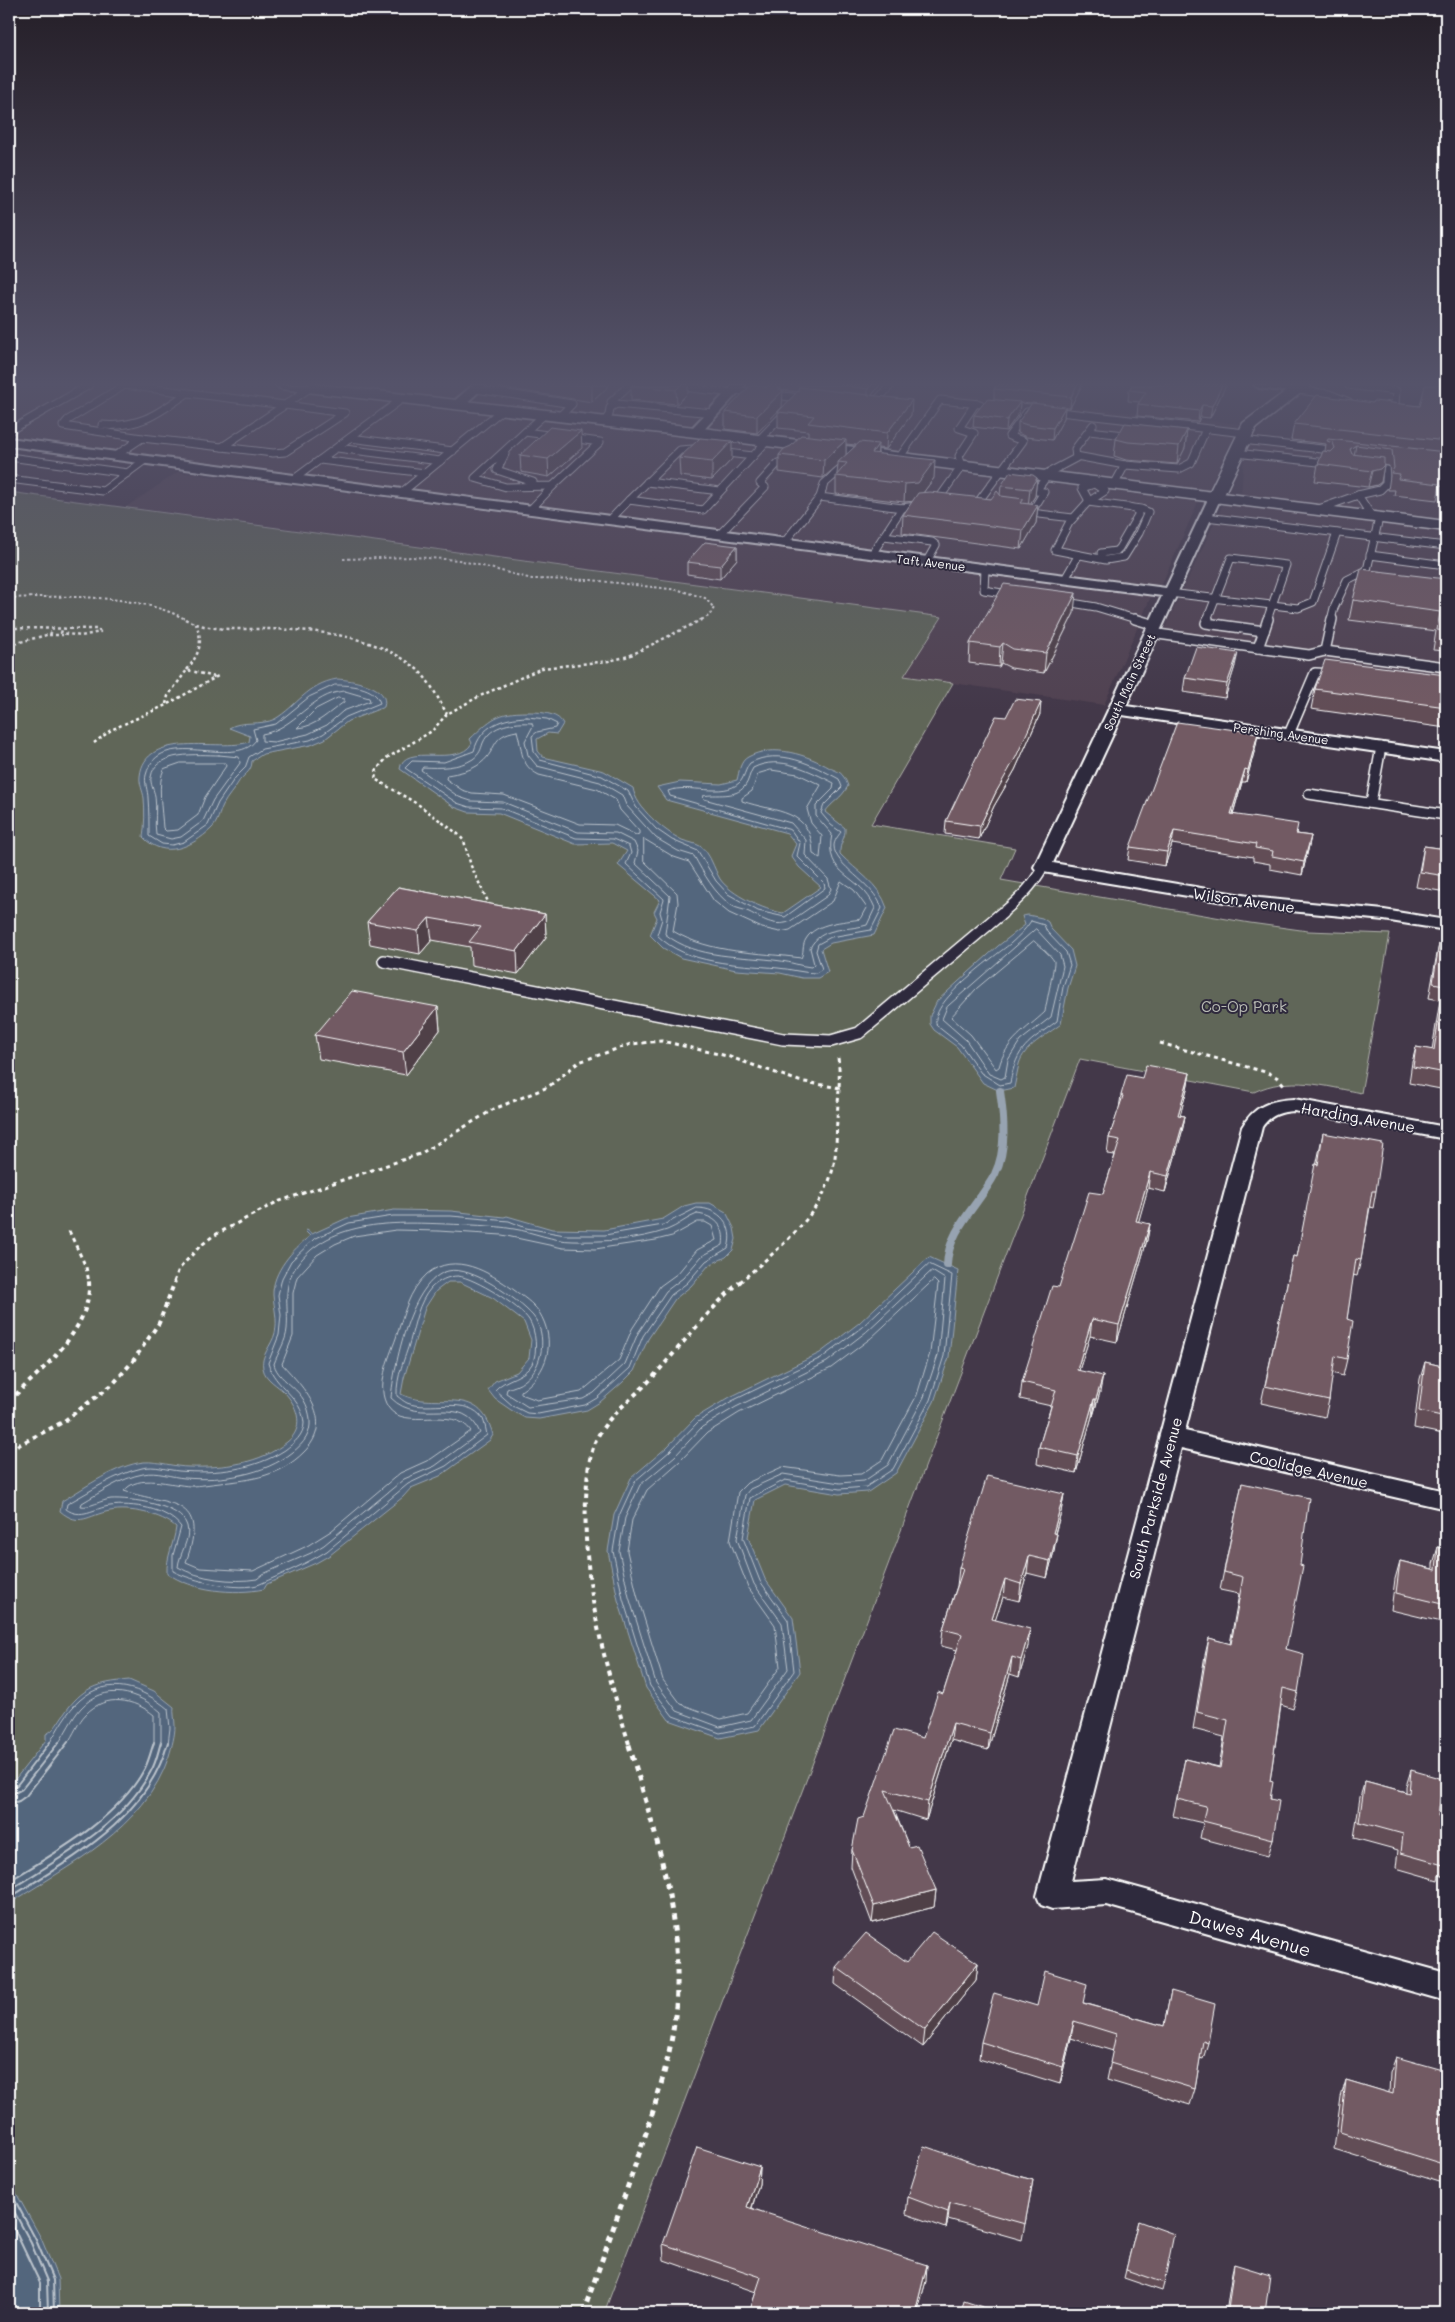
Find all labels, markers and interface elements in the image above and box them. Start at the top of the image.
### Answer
street label: Taft Avenue [896,550,966,574]
street label: South Main Street [1099,631,1159,733]
street label: Pershing Avenue [1232,718,1330,748]
street label: Wilson Avenue [1192,883,1296,917]
park label: Co-Op Park [1201,996,1287,1016]
street label: Harding Avenue [1299,1097,1417,1137]
street label: South Parkside Avenue [1124,1415,1186,1581]
street label: Coolidge Avenue [1248,1446,1370,1492]
street label: Dawes Avenue [1186,1904,1314,1962]

